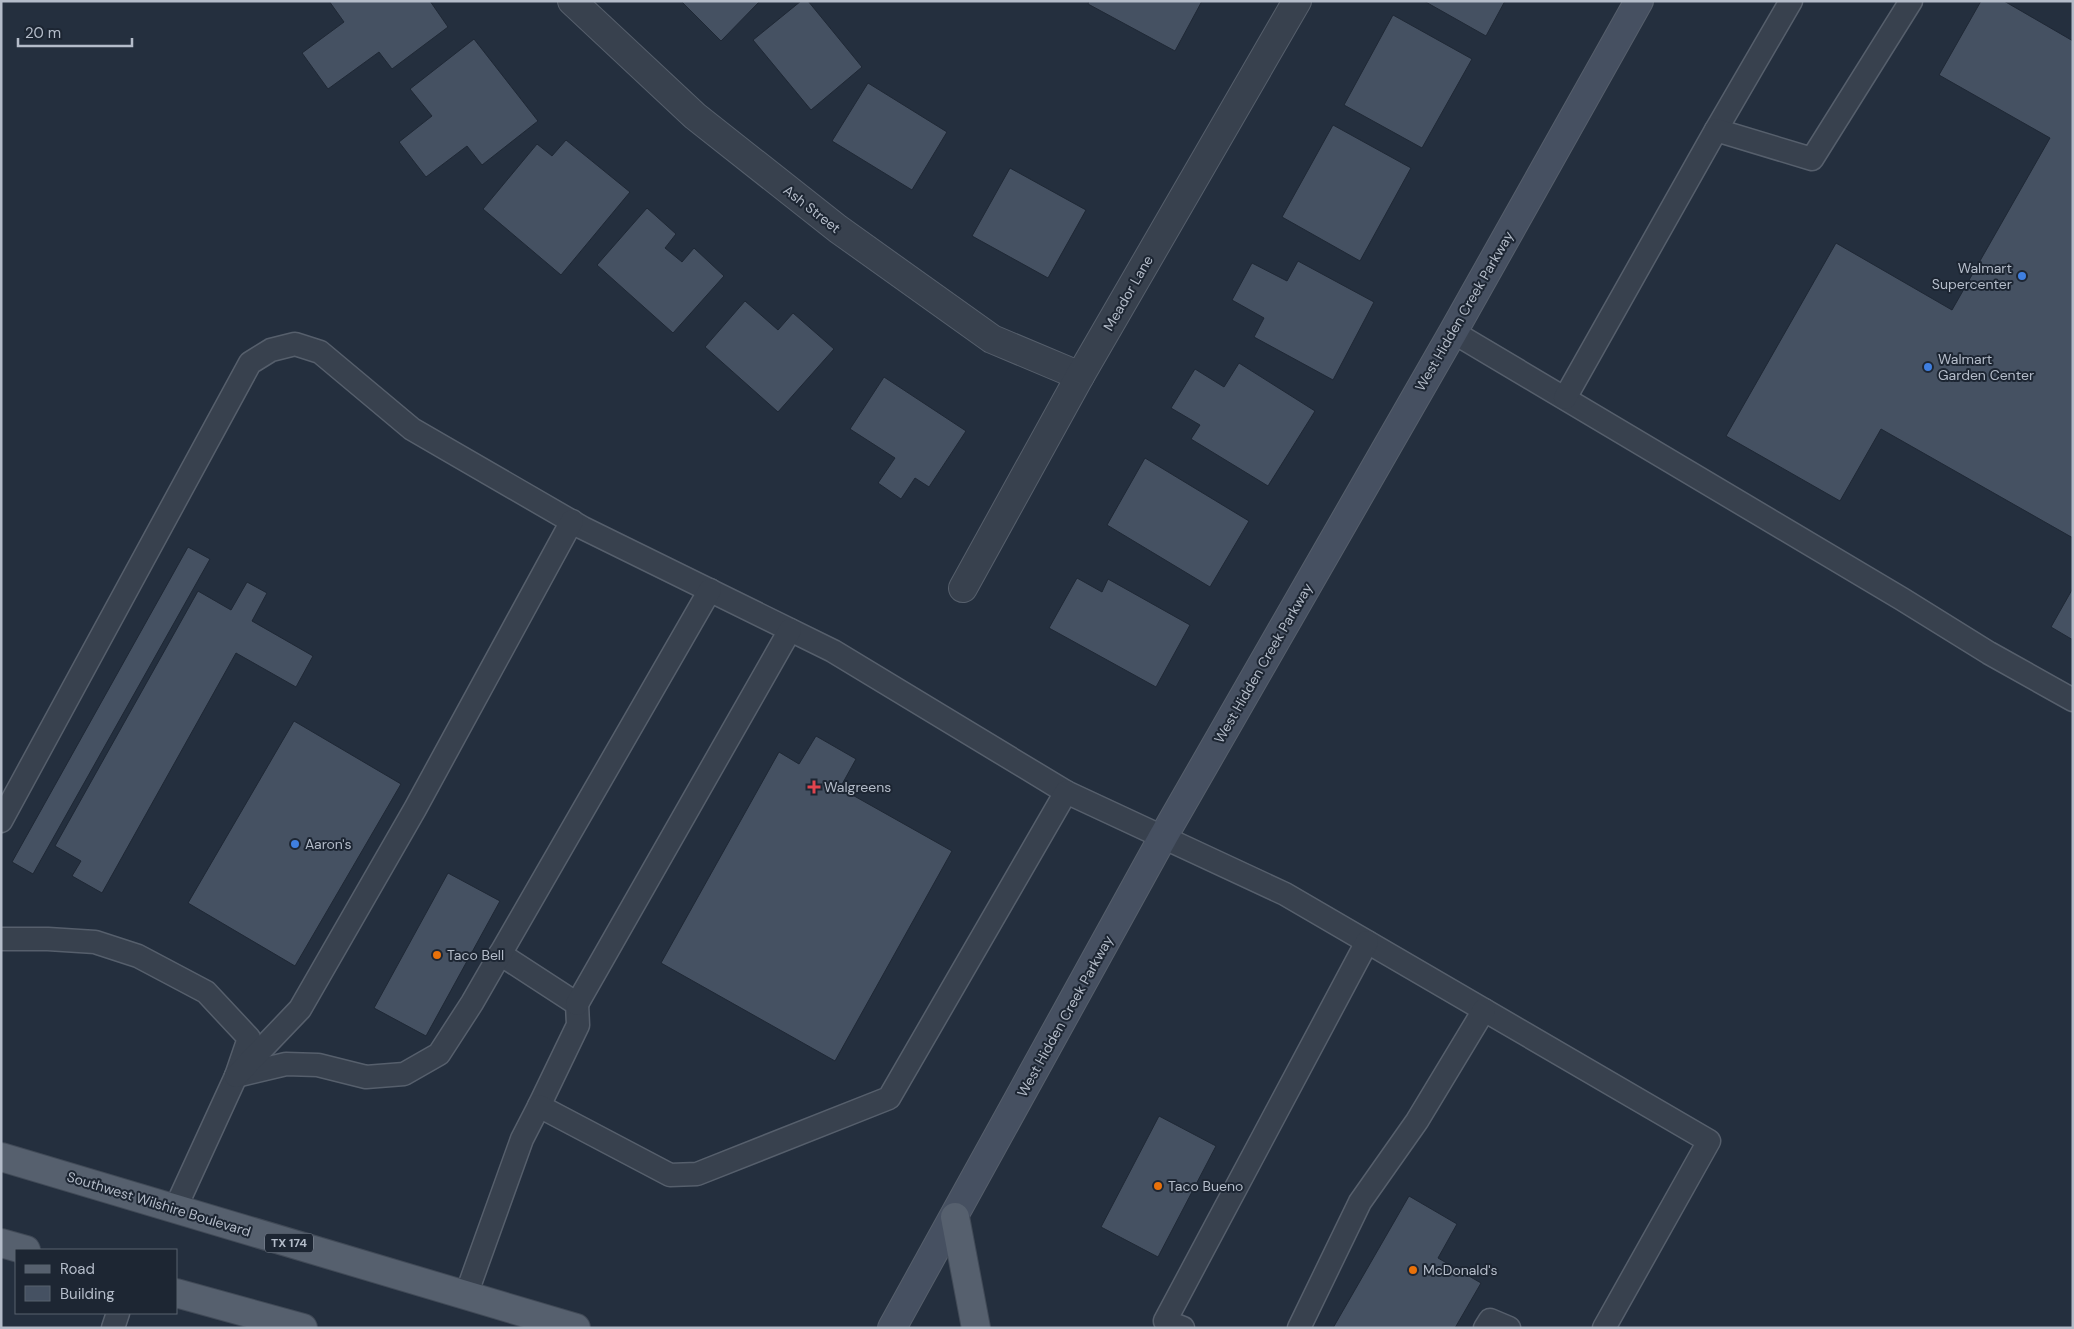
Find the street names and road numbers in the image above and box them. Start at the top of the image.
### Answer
street label: Ash Street [780,181,844,237]
street label: West Hidden Creek Parkway [1411,228,1517,394]
street label: Meador Lane [1099,252,1157,334]
street label: West Hidden Creek Parkway [1210,580,1316,746]
street label: West Hidden Creek Parkway [1013,932,1117,1100]
street label: Southwest Wilshire Boulevard [65,1167,253,1241]
road number: TX 174 [265,1234,313,1252]

